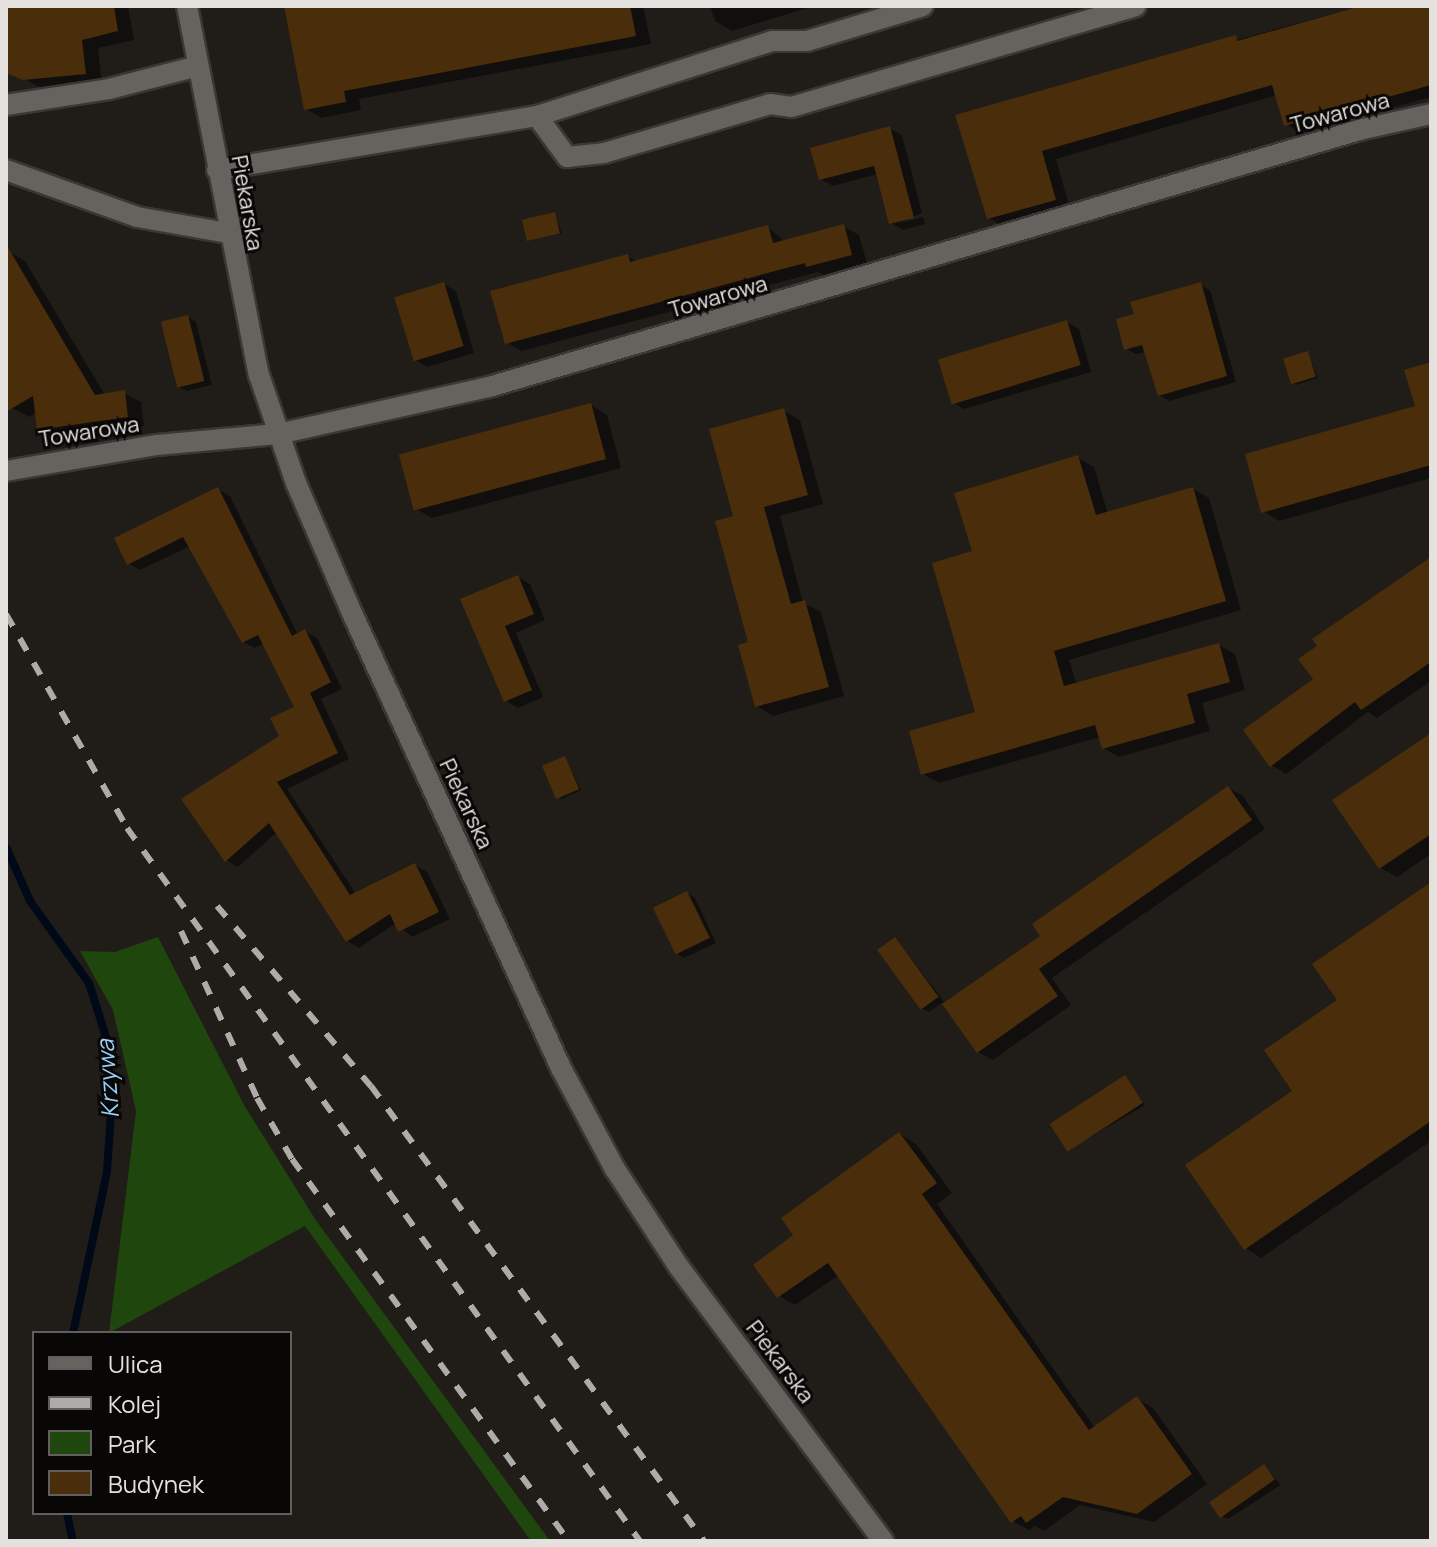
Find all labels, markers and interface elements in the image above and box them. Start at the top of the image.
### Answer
street label: Towarowa [1288,87,1392,139]
street label: Piekarska [226,153,268,253]
street label: Towarowa [666,270,770,324]
street label: Towarowa [37,411,141,453]
street label: Piekarska [434,755,498,853]
water label: Krzywa [90,1039,124,1119]
street label: Piekarska [740,1315,820,1409]
legend [32,1331,292,1515]
text: Ulica [108,1347,163,1380]
text: Kolej [108,1387,161,1420]
text: Park [108,1427,156,1460]
text: Budynek [108,1467,204,1500]

